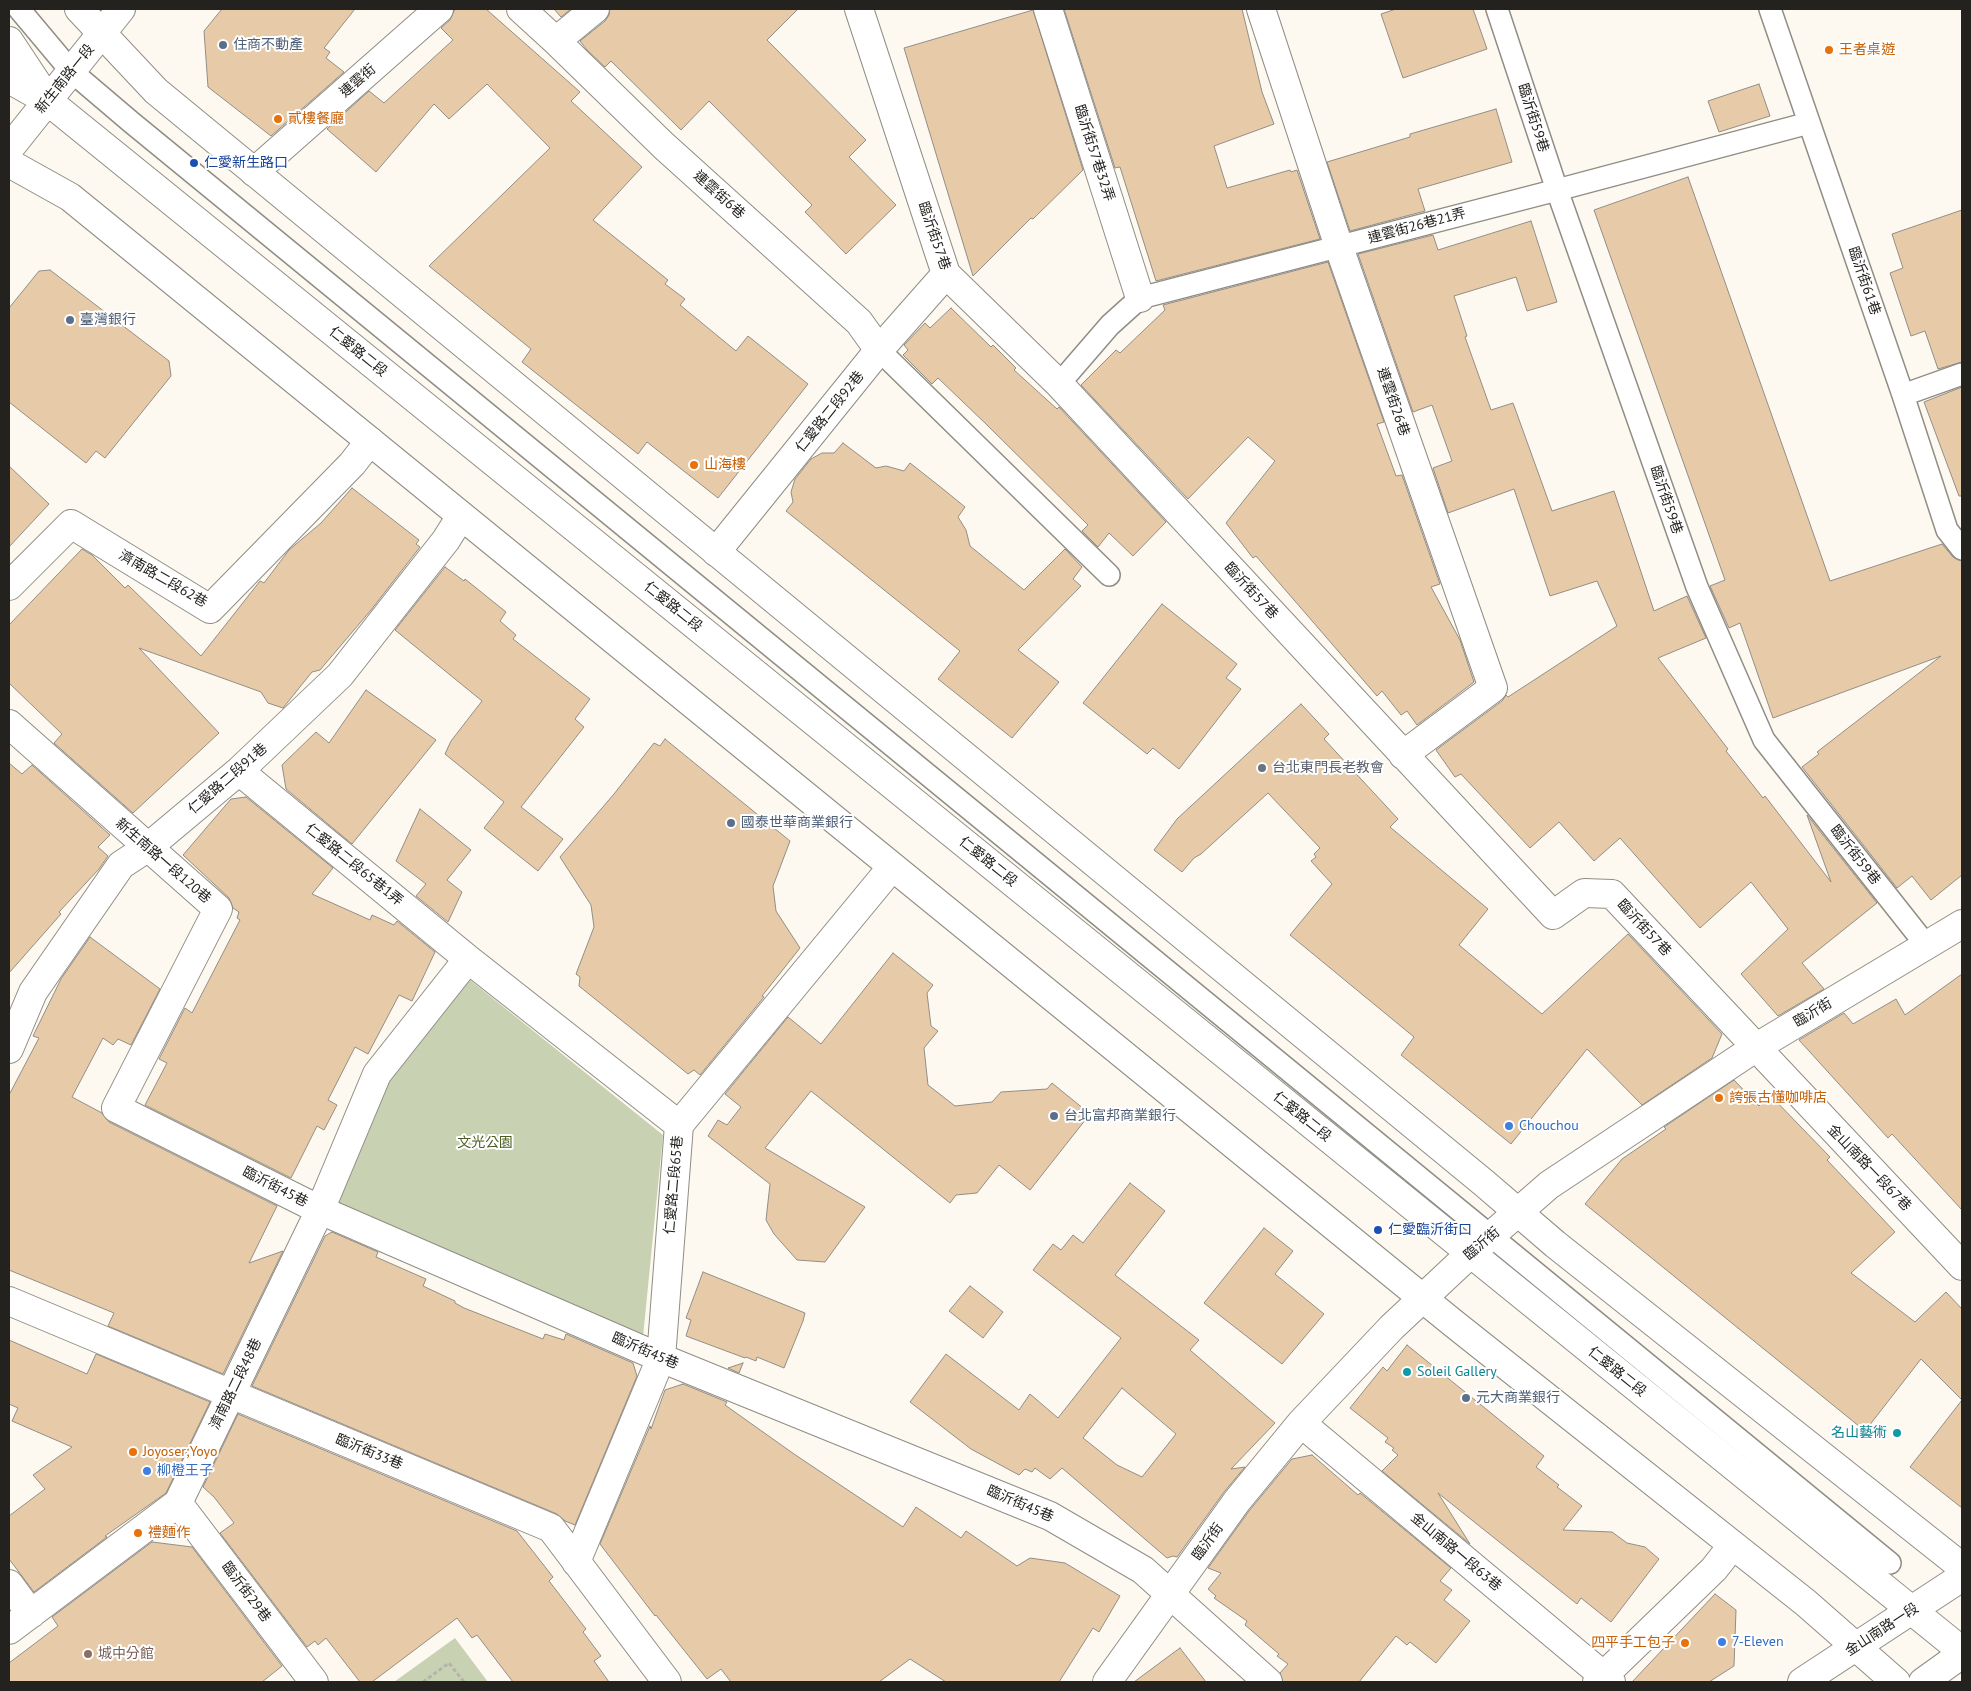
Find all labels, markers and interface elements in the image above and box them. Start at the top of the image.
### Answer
place label: 住商不動產 [233,37,303,53]
marker: 住商不動產 [217,39,229,51]
street label: 新生南路一段 [32,41,98,117]
place label: 王者桌遊 [1839,42,1895,58]
marker: 王者桌遊 [1823,44,1835,56]
street label: 連雲街 [337,61,379,101]
street label: 臨沂街59巷 [1514,82,1552,154]
street label: 臨沂街57巷32弄 [1070,103,1118,203]
place label: 貳樓餐廳 [288,111,344,127]
marker: 貳樓餐廳 [272,113,284,125]
place label: 仁愛新生路口 [204,155,288,171]
marker: 仁愛新生路口 [188,157,200,169]
street label: 連雲街6巷 [690,167,748,223]
street label: 臨沂街57巷 [914,200,954,272]
street label: 連雲街26巷21弄 [1366,205,1468,247]
street label: 臨沂街61巷 [1844,245,1884,317]
place label: 臺灣銀行 [80,312,136,328]
marker: 臺灣銀行 [64,314,76,326]
street label: 仁愛路二段 [326,323,390,381]
street label: 連雲街26巷 [1373,366,1413,438]
street label: 仁愛路二段92巷 [792,368,868,456]
place label: 山海樓 [704,457,746,473]
marker: 山海樓 [688,459,700,471]
street label: 臨沂街59巷 [1646,464,1686,536]
street label: 濟南路二段62巷 [116,547,210,611]
street label: 臨沂街57巷 [1221,559,1281,623]
street label: 仁愛路二段 [641,578,705,636]
street label: 仁愛路二段91巷 [185,740,271,818]
place label: 台北東門長老教會 [1272,760,1384,776]
marker: 台北東門長老教會 [1256,762,1268,774]
street label: 新生南路一段120巷 [112,815,214,907]
place label: 國泰世華商業銀行 [741,815,853,831]
marker: 國泰世華商業銀行 [725,817,737,829]
street label: 仁愛路二段65巷1弄 [302,820,406,910]
street label: 臨沂街59巷 [1826,822,1884,888]
street label: 仁愛路二段 [956,833,1020,891]
street label: 臨沂街57巷 [1614,896,1674,960]
street label: 臨沂街 [1791,995,1835,1031]
street label: 仁愛路二段 [1270,1088,1334,1146]
place label: 誇張古懂咖啡店 [1729,1090,1827,1106]
marker: 誇張古懂咖啡店 [1713,1092,1725,1104]
place label: 台北富邦商業銀行 [1064,1108,1176,1124]
marker: 台北富邦商業銀行 [1048,1110,1060,1122]
place label: Chouchou [1519,1118,1579,1134]
marker: Chouchou [1503,1120,1515,1132]
street label: 金山南路一段67巷 [1824,1121,1914,1215]
park label: 文光公園 [457,1135,513,1151]
street label: 仁愛路二段65巷 [661,1135,687,1235]
street label: 臨沂街45巷 [239,1163,311,1211]
place label: 仁愛臨沂街口 [1388,1222,1472,1238]
marker: 仁愛臨沂街口 [1372,1224,1384,1236]
street label: 臨沂街 [1461,1224,1503,1264]
street label: 臨沂街45巷 [609,1329,681,1373]
street label: 濟南路二段48巷 [207,1336,265,1432]
street label: 仁愛路二段 [1585,1343,1649,1401]
place label: Soleil Gallery [1417,1364,1497,1380]
marker: Soleil Gallery [1401,1366,1413,1378]
place label: 元大商業銀行 [1476,1390,1560,1406]
marker: 元大商業銀行 [1460,1392,1472,1404]
place label: 名山藝術 [1831,1425,1887,1441]
marker: 名山藝術 [1891,1427,1903,1439]
street label: 臨沂街33巷 [333,1431,405,1473]
place label: Joyoser;Yoyo [143,1444,217,1460]
marker: Joyoser;Yoyo [127,1446,139,1458]
place label: 柳橙王子 [157,1463,213,1479]
marker: 柳橙王子 [141,1465,153,1477]
street label: 臨沂街45巷 [984,1482,1056,1526]
street label: 金山南路一段63巷 [1407,1509,1505,1595]
street label: 臨沂街 [1189,1520,1227,1564]
place label: 禮麵作 [148,1525,190,1541]
marker: 禮麵作 [132,1527,144,1539]
street label: 臨沂街29巷 [218,1558,274,1626]
street label: 金山南路一段 [1842,1600,1922,1660]
place label: 7-Eleven [1732,1634,1784,1650]
place label: 四平手工包子 [1591,1635,1675,1651]
marker: 7-Eleven [1716,1636,1728,1648]
marker: 四平手工包子 [1679,1637,1691,1649]
place label: 城中分館 [98,1646,154,1662]
marker: 城中分館 [82,1648,94,1660]

